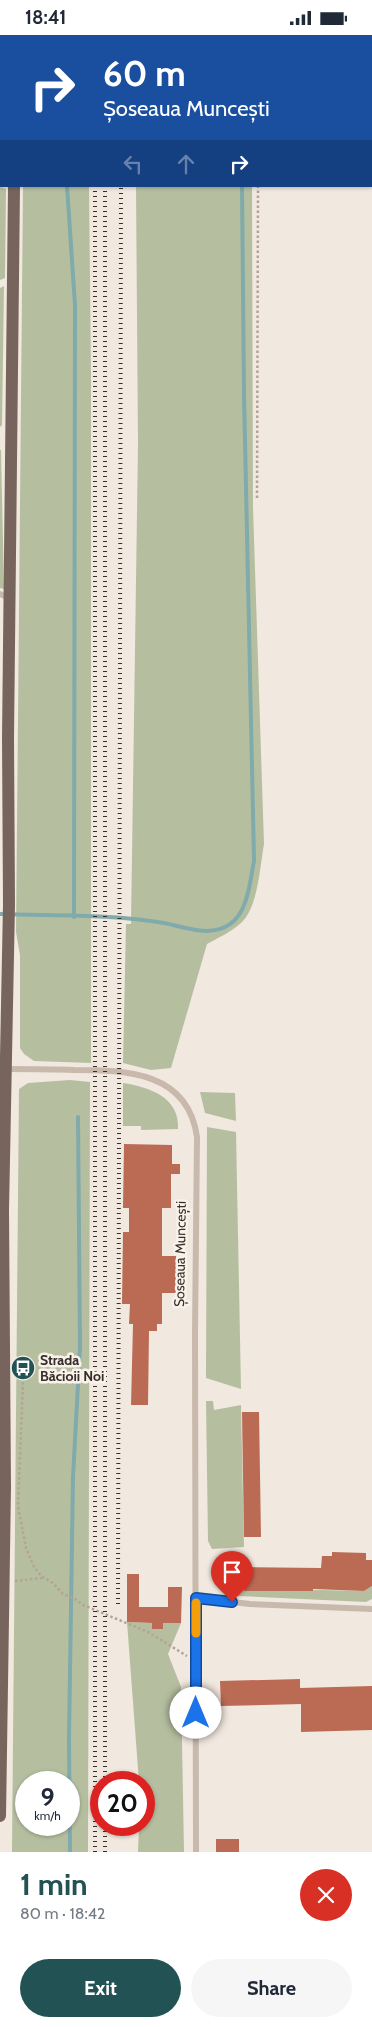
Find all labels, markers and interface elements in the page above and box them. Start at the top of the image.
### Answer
text: 18:41 [25,6,66,29]
text: 60 m [103,52,186,95]
icon: right [20,55,85,120]
text: Șoseaua Muncești [103,95,270,122]
icon: left [119,150,147,178]
icon: ahead [172,150,200,178]
icon: right [225,150,253,178]
street label: Șoseaua Muncești [170,1201,190,1307]
place label: Strada Băcioii Noi [40,1351,104,1385]
bus stop icon: Strada Băcioii Noi [10,1355,36,1381]
pin [211,1551,253,1602]
icon: arrive [218,1558,246,1586]
position arrow [169,1686,221,1738]
speed limit sign: 20 [90,1771,155,1836]
text: 9 [40,1782,55,1812]
text: km/h [34,1808,61,1823]
text: 1 min [20,1866,88,1903]
button: close [300,1869,352,1921]
text: 80 m · 18:42 [20,1904,105,1923]
button: Exit [20,1959,181,2017]
button: Share [191,1959,352,2017]

